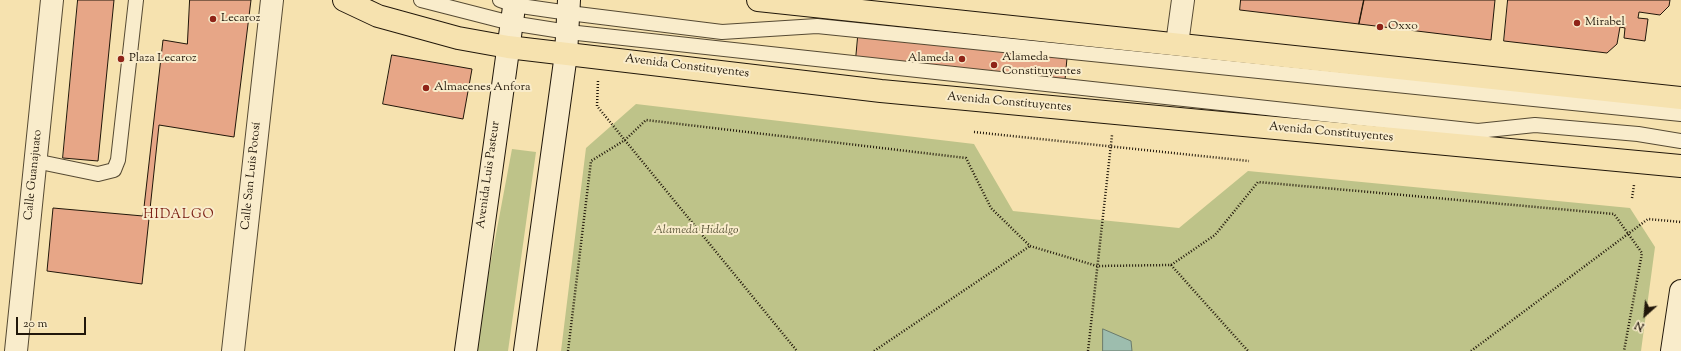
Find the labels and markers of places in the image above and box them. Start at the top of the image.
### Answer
place label: Lecaroz [221,12,260,26]
marker: Lecaroz [208,14,218,24]
place label: Mirabel [1585,16,1625,30]
marker: Mirabel [1572,18,1582,28]
place label: Oxxo [1388,20,1418,34]
marker: Oxxo [1375,22,1385,32]
place label: Alameda Constituyentes [1002,51,1081,79]
place label: Plaza Lecaroz [129,52,196,66]
place label: Alameda [908,52,954,66]
marker: Plaza Lecaroz [116,54,126,64]
marker: Alameda [957,54,967,64]
marker: Alameda Constituyentes [989,60,999,70]
place label: Almacenes Anfora [434,81,531,95]
marker: Almacenes Anfora [421,83,431,93]

